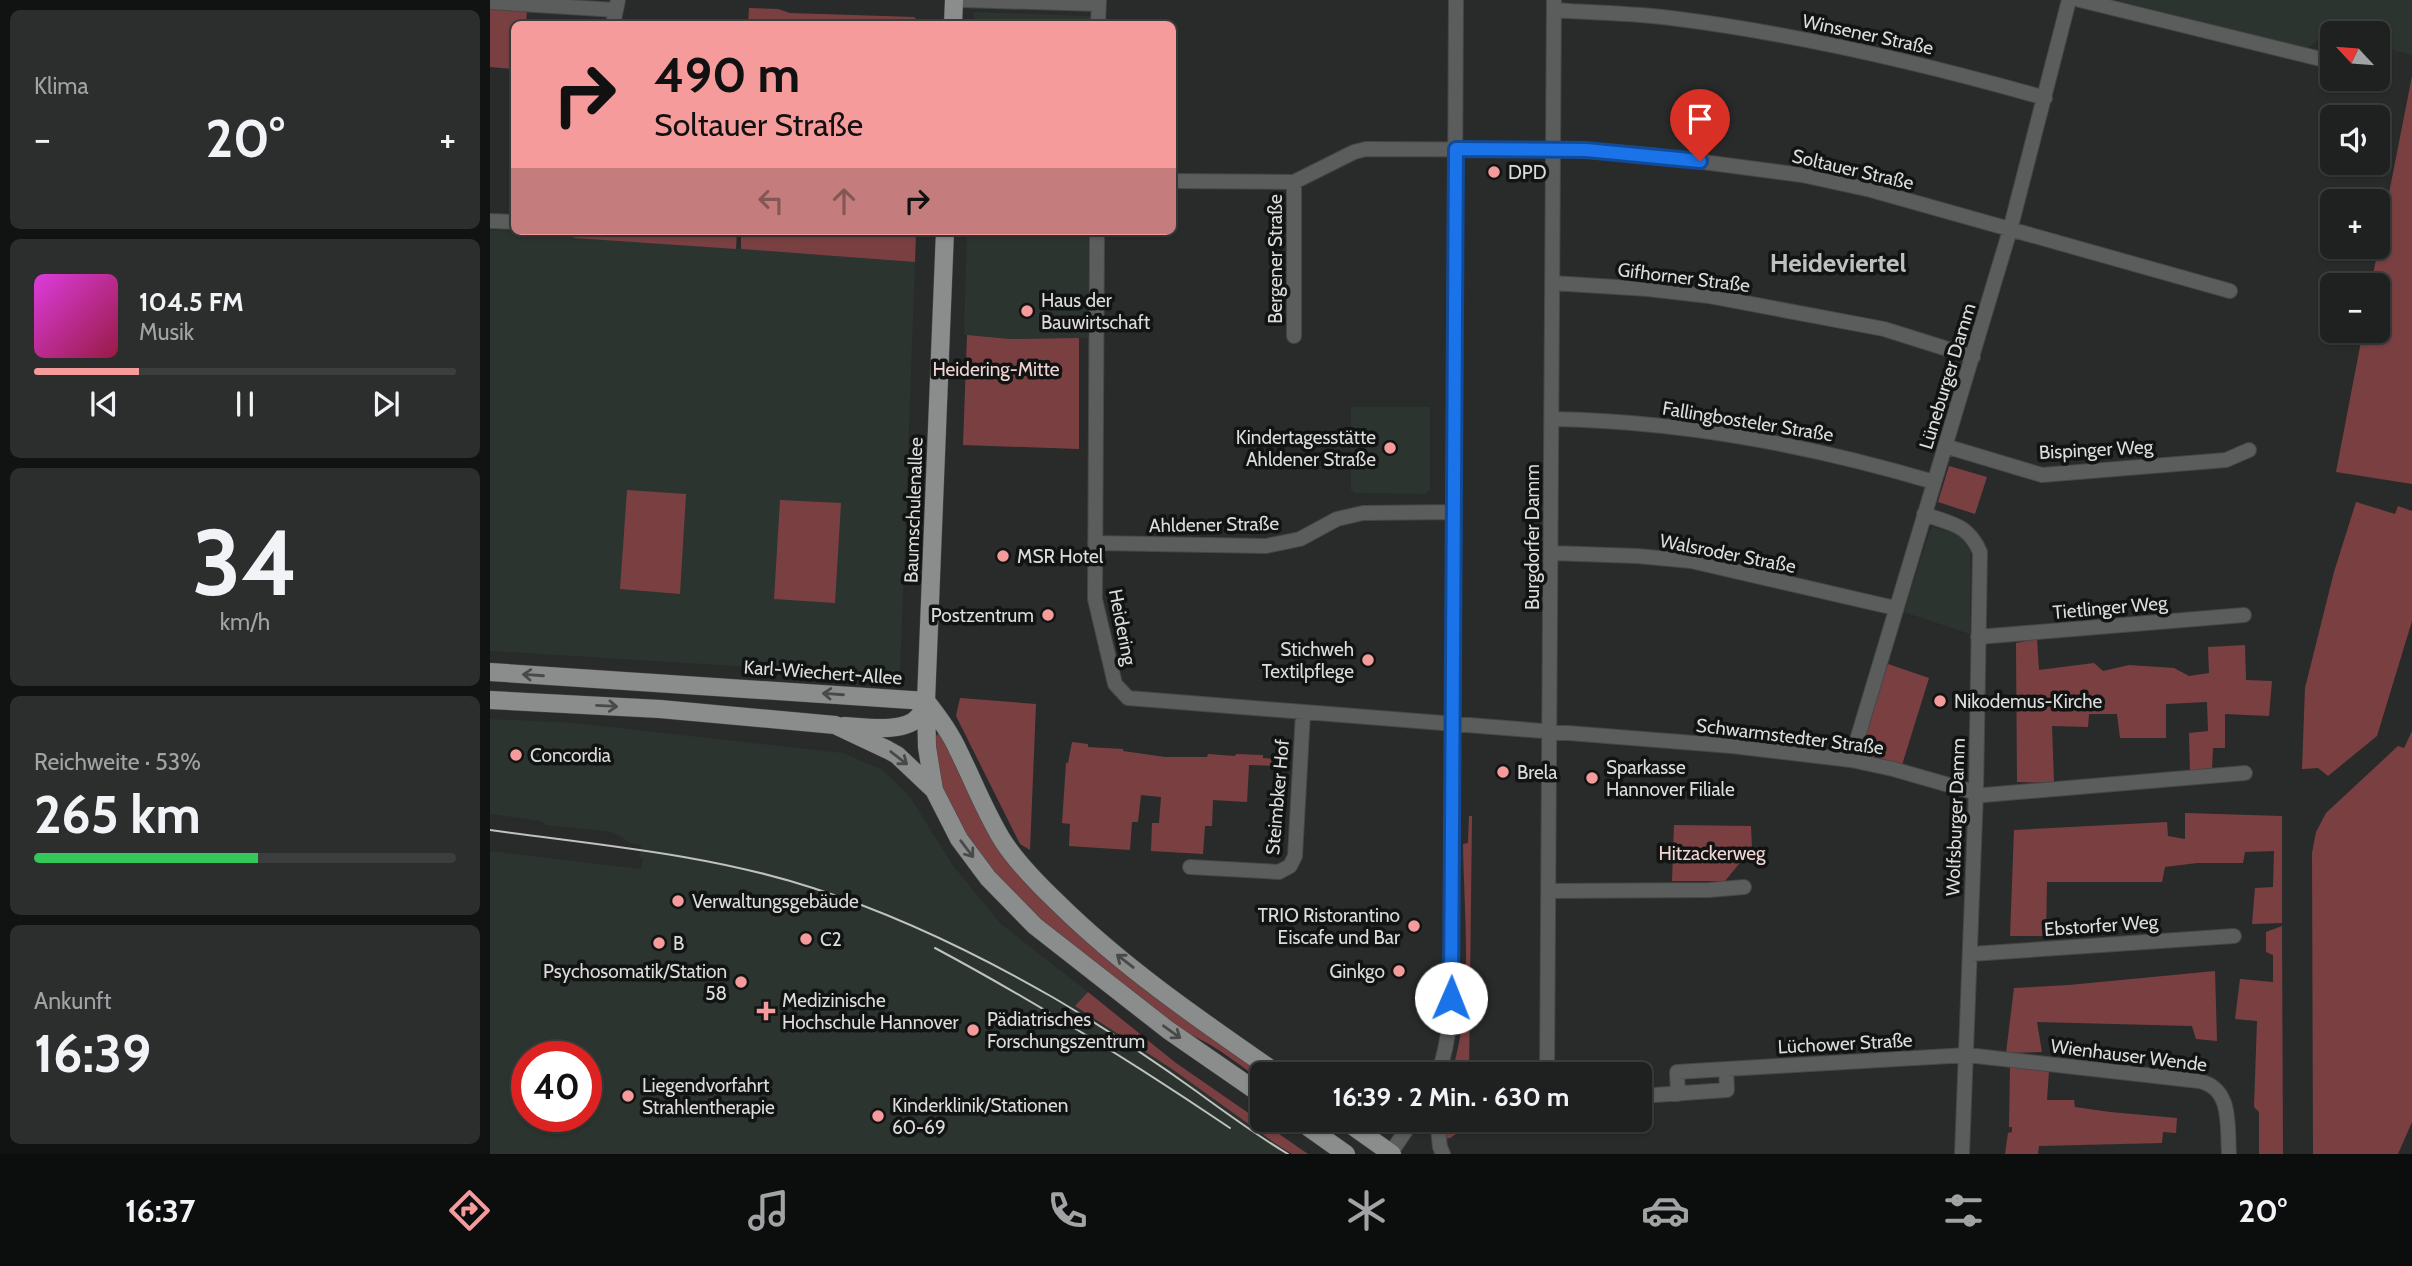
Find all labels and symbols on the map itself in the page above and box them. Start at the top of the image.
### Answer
street label: Winsener Straße [1800,9,1936,60]
north arrow [2320,21,2390,91]
pin [1670,89,1730,161]
street label: Soltauer Straße [1790,144,1916,195]
place label: DPD [1508,161,1547,184]
marker: DPD [1486,164,1502,180]
street label: Bergener Straße [1264,194,1287,324]
district label: Heideviertel [1770,247,1906,279]
street label: Gifhorner Straße [1616,258,1752,297]
place label: Haus der Bauwirtschaft [1041,289,1151,334]
street label: Lüneburger Damm [1914,300,1981,452]
marker: Haus der Bauwirtschaft [1019,303,1035,319]
park label: Heidering-Mitte [932,358,1060,381]
street label: Fallingbosteler Straße [1661,397,1836,446]
place label: Kindertagesstätte Ahldener Straße [1236,426,1376,471]
street label: Bispinger Weg [2038,435,2154,464]
street label: Baumschulenallee [899,436,928,583]
marker: Kindertagesstätte Ahldener Straße [1382,440,1398,456]
street label: Burgdorfer Damm [1521,464,1544,610]
street label: Ahldener Straße [1149,512,1280,537]
street label: Walsroder Straße [1658,529,1798,578]
place label: MSR Hotel [1017,545,1104,568]
marker: MSR Hotel [995,548,1011,564]
street label: Heidering [1104,587,1141,668]
street label: Tietlinger Weg [2052,591,2169,624]
place label: Postzentrum [931,604,1034,627]
marker: Postzentrum [1040,607,1056,623]
place label: Stichweh Textilpflege [1262,638,1354,683]
marker: Stichweh Textilpflege [1360,652,1376,668]
street label: Karl-Wiechert-Allee [743,655,903,690]
one-way arrow [522,668,545,681]
one-way arrow [822,687,845,700]
place label: Nikodemus-Kirche [1954,690,2103,713]
marker: Nikodemus-Kirche [1932,693,1948,709]
one-way arrow [595,700,618,713]
street label: Schwarmstedter Straße [1695,714,1885,759]
street label: Steimbker Hof [1261,738,1294,856]
street label: Wolfsburger Damm [1941,738,1970,897]
place label: Concordia [530,744,611,767]
marker: Concordia [508,747,524,763]
one-way arrow [889,751,907,766]
place label: Sparkasse Hannover Filiale [1606,756,1735,801]
place label: Brela [1517,761,1557,784]
marker: Brela [1495,764,1511,780]
marker: Sparkasse Hannover Filiale [1584,770,1600,786]
one-way arrow [959,840,974,858]
park label: Hitzackerweg [1658,842,1766,865]
place label: Verwaltungsgebäude [692,890,859,913]
marker: Verwaltungsgebäude [670,893,686,909]
place label: TRIO Ristorantino Eiscafe und Bar [1258,904,1400,949]
street label: Ebstorfer Weg [2043,910,2159,941]
marker: TRIO Ristorantino Eiscafe und Bar [1406,918,1422,934]
place label: C2 [820,928,842,951]
marker: C2 [798,931,814,947]
place label: B [673,932,684,955]
marker: B [651,935,667,951]
one-way arrow [1116,954,1134,969]
place label: Psychosomatik/Station 58 [543,960,727,1005]
place label: Ginkgo [1330,960,1385,983]
position arrow [1414,961,1488,1035]
marker: Ginkgo [1391,963,1407,979]
marker: Psychosomatik/Station 58 [733,974,749,990]
place label: Medizinische Hochschule Hannover [782,989,958,1034]
marker: Medizinische Hochschule Hannover [756,1001,776,1021]
place label: Pädiatrisches Forschungszentrum [987,1008,1145,1053]
marker: Pädiatrisches Forschungszentrum [965,1022,981,1038]
one-way arrow [1162,1025,1181,1039]
street label: Lüchower Straße [1777,1028,1913,1059]
street label: Wienhauser Wende [2049,1034,2209,1077]
speed limit sign: 40 [511,1041,602,1132]
place label: Liegendvorfahrt Strahlentherapie [642,1074,775,1119]
marker: Liegendvorfahrt Strahlentherapie [620,1088,636,1104]
place label: Kinderklinik/Stationen 60-69 [892,1094,1068,1139]
marker: Kinderklinik/Stationen 60-69 [870,1108,886,1124]

